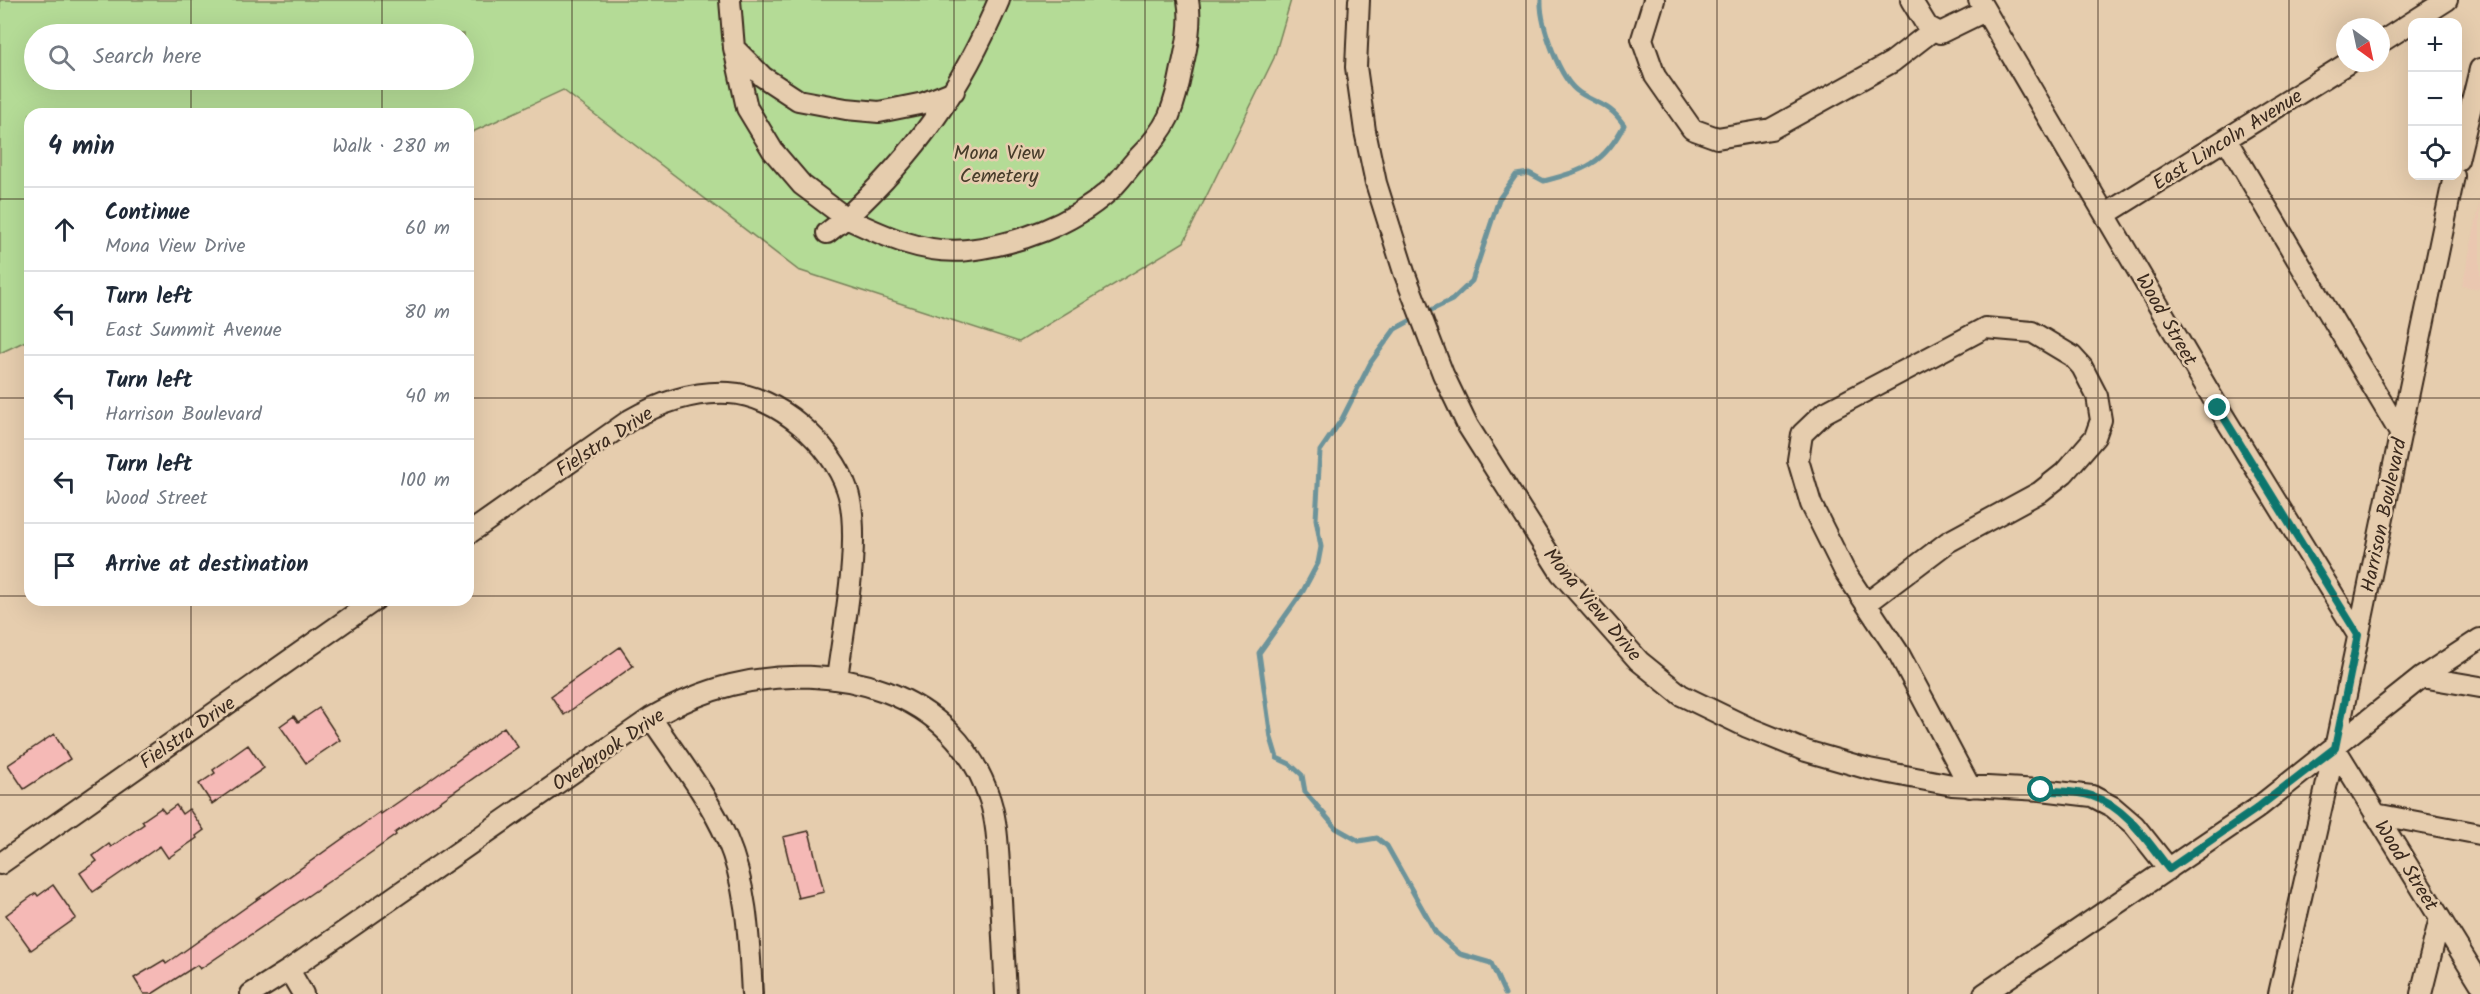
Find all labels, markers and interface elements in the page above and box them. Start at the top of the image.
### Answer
north arrow [2336,18,2390,72]
map controls [2408,18,2462,180]
button: + [2408,18,2462,72]
search box [24,24,474,90]
text: Search here [93,40,201,75]
icon: search [45,41,78,74]
button: − [2408,72,2462,126]
street label: East Lincoln Avenue [2147,82,2310,200]
text: 4 min [48,126,115,168]
button: locate [2408,126,2462,180]
text: Walk · 280 m [332,131,450,163]
park label: Mona View Cemetery [954,138,1045,193]
text: Continue [105,196,190,231]
icon: ahead [48,213,81,246]
text: 60 m [405,213,450,245]
text: Mona View Drive [105,231,246,263]
street label: Wood Street [2126,268,2205,373]
text: Turn left [105,280,192,315]
icon: left [48,297,81,330]
text: 80 m [404,297,450,329]
text: East Summit Avenue [105,315,282,347]
text: Turn left [105,364,192,399]
icon: left [48,381,81,414]
text: 40 m [405,381,450,413]
route end [2204,394,2230,420]
text: Harrison Boulevard [105,399,262,431]
street label: Fielstra Drive [550,399,660,486]
street label: Harrison Boulevard [2353,434,2417,595]
text: Turn left [105,448,192,483]
icon: left [48,465,81,498]
text: 100 m [400,465,450,497]
text: Wood Street [105,483,207,515]
street label: Mona View Drive [1534,541,1649,669]
text: Arrive at destination [105,548,308,583]
icon: arrive [48,549,81,582]
street label: Fielstra Drive [133,689,243,779]
street label: Overbrook Drive [546,701,672,800]
route start [2027,776,2053,802]
street label: Wood Street [2365,814,2446,918]

